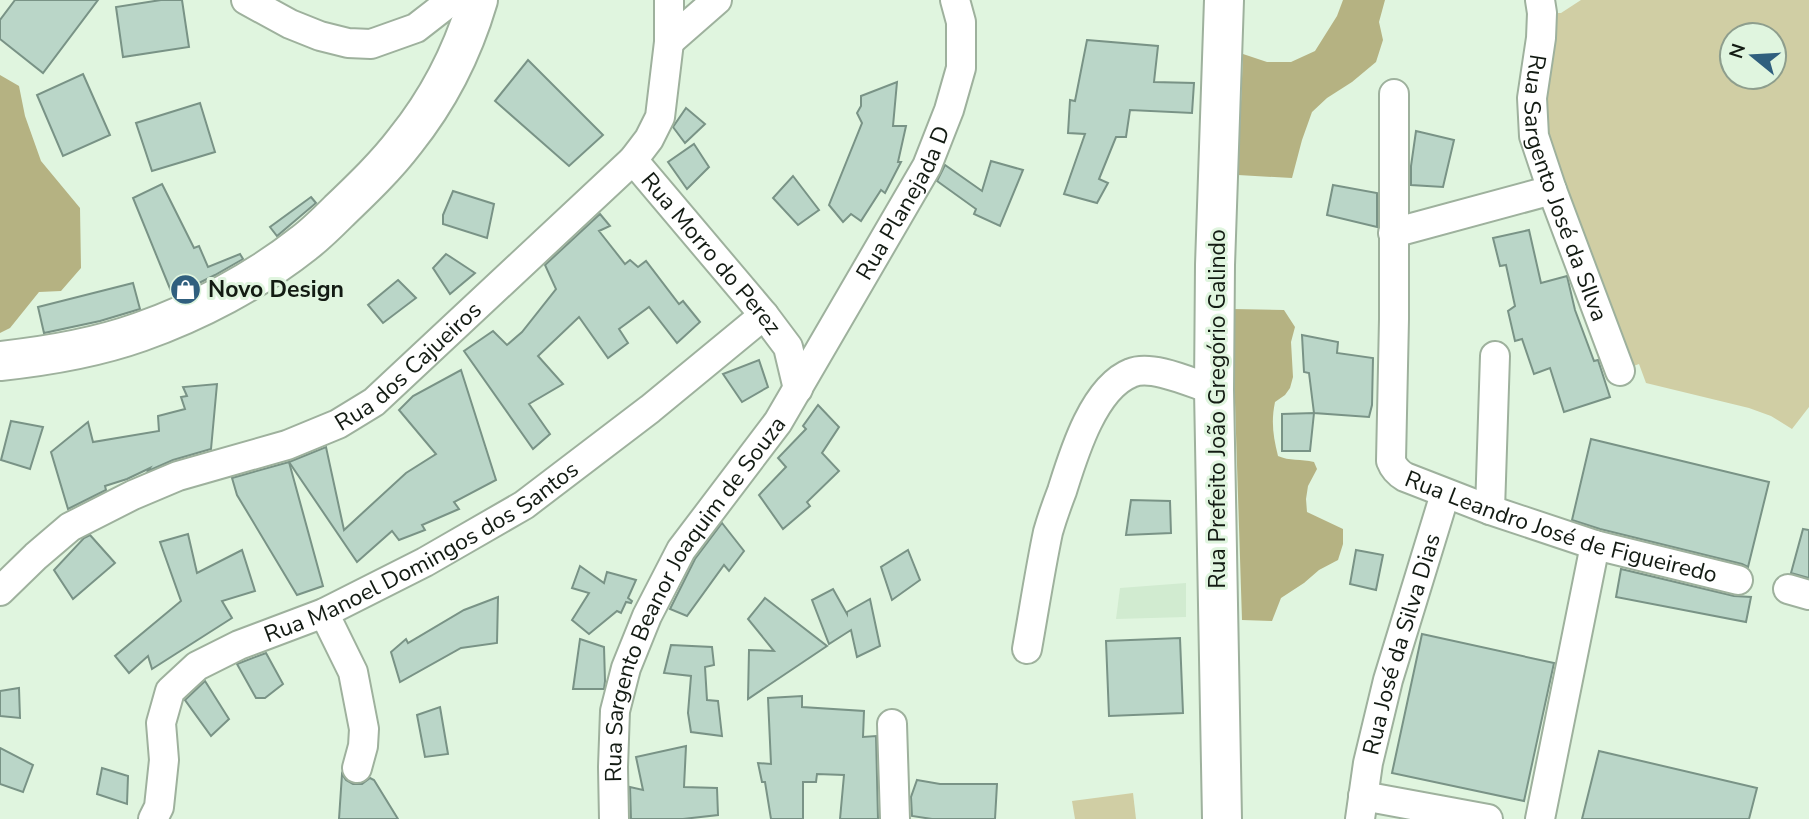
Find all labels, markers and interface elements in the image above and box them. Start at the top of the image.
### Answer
north arrow [1718,21,1788,91]
text: N [1723,40,1752,62]
street label: Rua Sargento José da SIlva [1516,52,1615,326]
street label: Rua Planejada D [849,121,957,286]
street label: Rua Morro do Perez [634,166,788,341]
street label: Rua Prefeito João Gregório Galindo [1202,229,1233,589]
shop icon: Novo Design [168,272,202,306]
place label: Novo Design [208,274,344,305]
street label: Rua dos Cajueiros [329,295,488,438]
street label: Rua Sargento Beanor Joaquim de Souza [598,410,793,782]
street label: Rua Manoel Domingos dos Santos [260,454,585,650]
street label: Rua Leandro José de Figueiredo [1400,463,1720,590]
street label: Rua José da Silva Dias [1356,530,1448,758]

